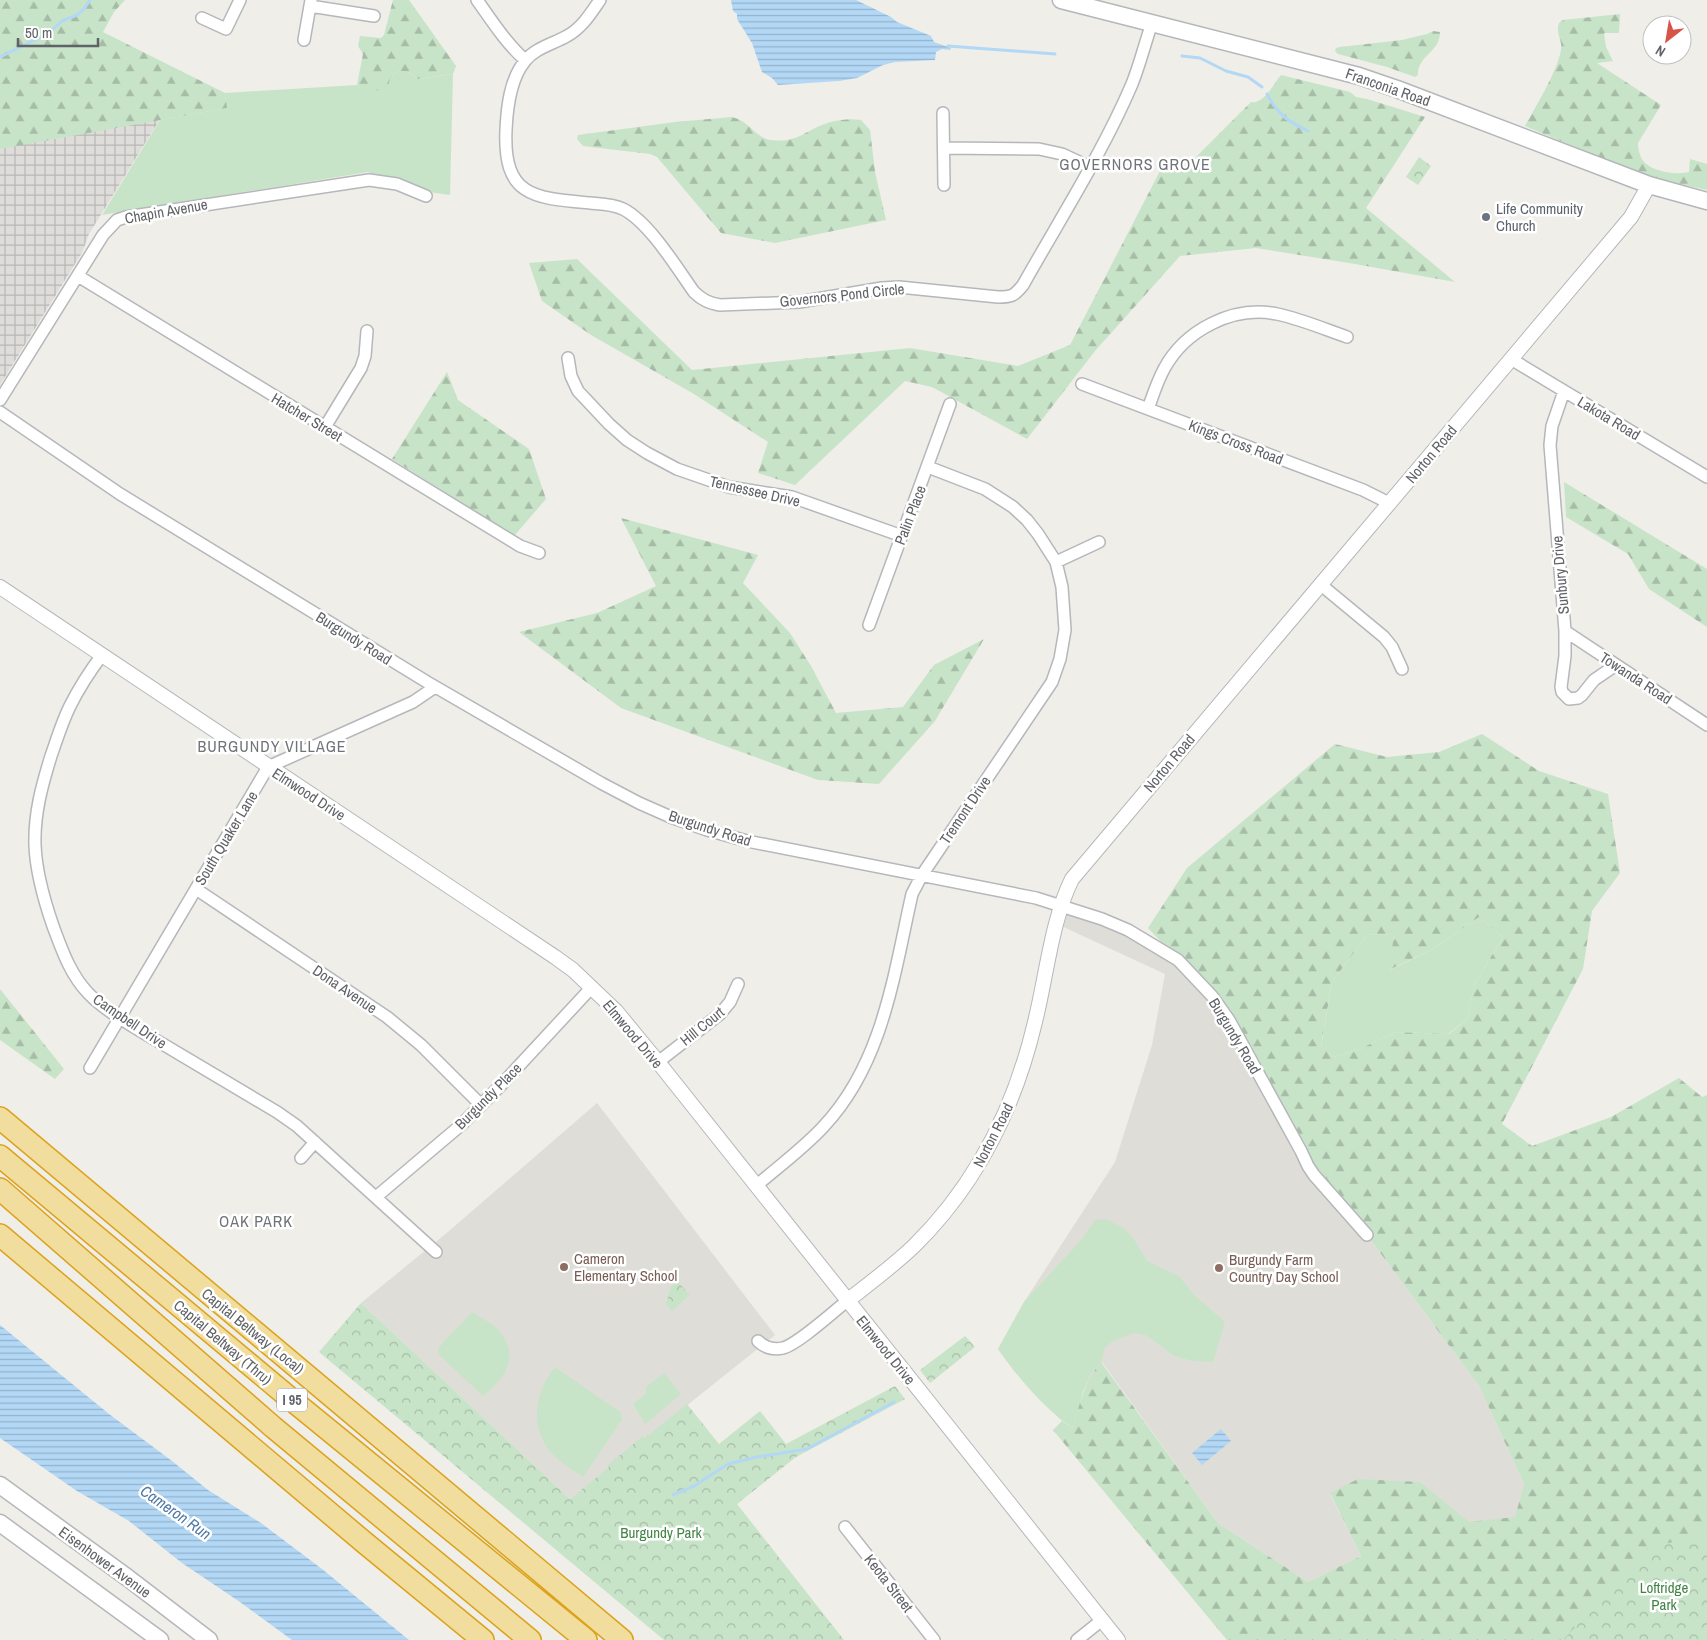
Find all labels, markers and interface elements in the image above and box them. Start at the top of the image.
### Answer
scale bar [18,15,98,47]
north arrow [1642,15,1692,65]
text: 50 m [25,22,52,43]
text: N [1652,41,1668,61]
street label: Franconia Road [1343,63,1433,111]
district label: GOVERNORS GROVE [1059,153,1211,175]
street label: Chapin Avenue [123,193,209,229]
place label: Life Community Church [1496,198,1584,236]
marker: Life Community Church [1480,211,1492,223]
street label: Governors Pond Circle [779,278,905,312]
street label: Hatcher Street [268,388,347,447]
street label: Lakota Road [1574,391,1644,445]
street label: Kings Cross Road [1186,414,1286,470]
street label: Norton Road [1401,421,1461,487]
street label: Tennessee Drive [708,470,802,512]
street label: Palin Place [889,482,931,548]
street label: Sunbury Drive [1546,535,1574,615]
street label: Burgundy Road [312,606,396,670]
street label: Towanda Road [1596,647,1676,709]
street label: Norton Road [1139,730,1199,796]
district label: BURGUNDY VILLAGE [197,735,347,757]
street label: Elmwood Drive [268,762,350,826]
street label: Tremont Drive [934,772,996,848]
street label: South Quaker Lane [190,787,263,889]
street label: Burgundy Road [666,805,754,851]
street label: Dona Avenue [309,960,382,1018]
street label: Campbell Drive [89,989,171,1053]
street label: Burgundy Road [1204,994,1266,1078]
street label: Elmwood Drive [598,995,668,1073]
street label: Hill Court [675,1001,729,1050]
street label: Burgundy Place [450,1058,526,1134]
street label: Norton Road [968,1099,1018,1171]
district label: OAK PARK [219,1210,293,1232]
place label: Cameron Elementary School [574,1248,677,1286]
place label: Burgundy Farm Country Day School [1229,1249,1338,1287]
marker: Cameron Elementary School [558,1261,570,1273]
marker: Burgundy Farm Country Day School [1213,1262,1225,1274]
street label: Capital Beltway (Local) [197,1283,309,1379]
street label: Capital Beltway (Thru) [169,1295,277,1389]
street label: Elmwood Drive [852,1311,920,1389]
road number: I 95 [277,1388,307,1412]
water label: Cameron Run [136,1480,216,1544]
street label: Eisenhower Avenue [55,1521,155,1603]
park label: Burgundy Park [620,1522,703,1543]
street label: Keota Street [860,1550,919,1617]
park label: Loftridge Park [1640,1577,1688,1615]

